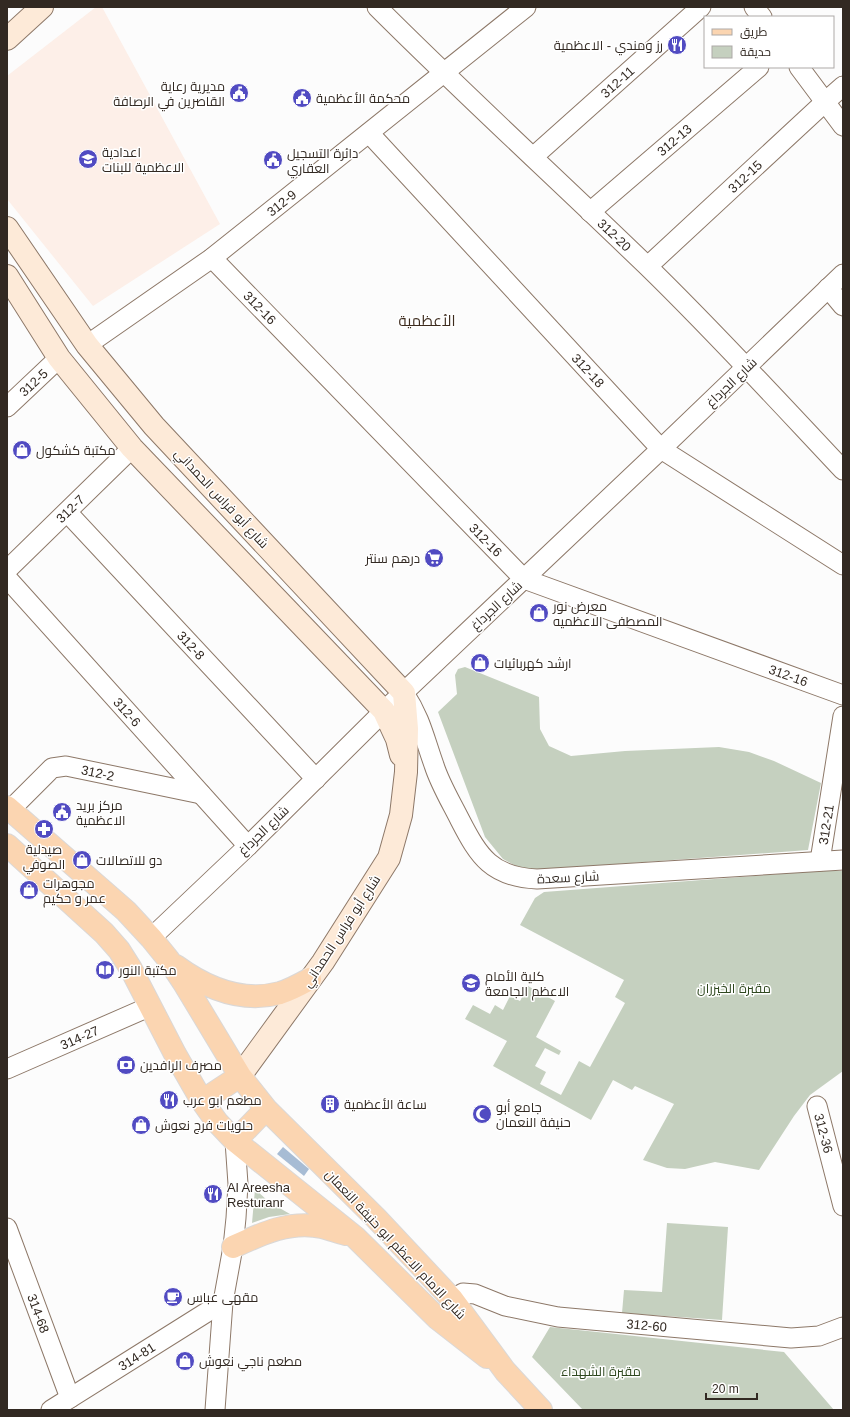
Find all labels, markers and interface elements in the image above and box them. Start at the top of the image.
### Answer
legend [704,16,834,68]
text: طريق [740,25,768,39]
restaurant icon: رز ومندي - الاعظمية [666,34,688,56]
place label: رز ومندي - الاعظمية [554,38,663,56]
text: حديقة [740,45,771,59]
street label: 312-11 [598,63,637,101]
place label: مديرية رعاية القاصرين في الرصافة [113,79,225,112]
public building icon: مديرية رعاية القاصرين في الرصافة [228,82,250,104]
public building icon: محكمة الأعظمية [291,87,313,109]
place label: محكمة الأعظمية [316,91,410,106]
street label: 312-13 [654,121,695,159]
place label: اعدادية الاعظمية للبنات [102,145,184,175]
place label: دائرة التسجيل العقاري [287,146,358,179]
school or university icon: اعدادية الاعظمية للبنات [77,148,99,170]
public building icon: دائرة التسجيل العقاري [262,149,284,171]
street label: 312-15 [725,157,765,196]
street label: 312-9 [264,187,299,219]
street label: 312-20 [594,216,634,255]
street label: 312-16 [240,288,279,328]
district label: الأعظمية [398,312,456,329]
street label: 312-18 [569,351,607,391]
street label: شارع الجرداغ [703,355,760,411]
street label: 312-5 [16,366,51,400]
shop icon: مكتبة كشكول [11,439,33,461]
place label: مكتبة كشكول [36,443,116,459]
street label: شارع أبو فراس الحمداني [169,445,272,553]
street label: 312-7 [53,492,87,526]
street label: 312-16 [466,520,505,560]
supermarket icon: درهم سنتر [423,547,445,569]
place label: درهم سنتر [364,551,420,568]
street label: شارع الجرداغ [468,578,526,634]
place label: معرض نور المصطفى الاعظميه [552,599,663,629]
shop icon: معرض نور المصطفى الاعظميه [528,602,550,624]
street label: 312-8 [174,628,208,663]
shop icon: ارشد كهربائيات [469,652,491,674]
place label: ارشد كهربائيات [494,656,572,671]
street label: 312-16 [767,662,810,690]
street label: 312-6 [110,695,144,730]
street label: 312-2 [80,762,115,784]
place label: مركز بريد الاعظمية [76,798,125,828]
public building icon: مركز بريد الاعظمية [51,801,73,823]
street label: شارع الجرداغ [235,803,292,859]
street label: 312-21 [816,803,837,846]
pharmacy icon: صيدلية الصوفي [33,818,55,840]
place label: صيدلية الصوفي [23,842,65,875]
shop icon: دو للاتصالات [71,849,93,871]
place label: دو للاتصالات [96,853,162,868]
street label: شارع سعدة [536,868,600,888]
street label: شارع أبو فراس الحمداني [299,872,386,992]
place label: مجوهرات عمر و حكيم [43,876,106,908]
shop icon: مجوهرات عمر و حكيم [18,879,40,901]
library icon: مكتبة النور [94,959,116,981]
place label: مكتبة النور [118,963,177,978]
place label: كلية الأمام الاعظم الجامعة [485,969,569,1001]
school or university icon: كلية الأمام الاعظم الجامعة [460,972,482,994]
park label: مقبرة الخيزران [697,981,771,996]
street label: 314-27 [58,1023,101,1053]
bank icon: مصرف الرافدين [115,1054,137,1076]
place label: مصرف الرافدين [140,1058,222,1073]
restaurant icon: مطعم ابو عرب [158,1089,180,1111]
place label: مطعم ابو عرب [183,1093,262,1110]
building icon: ساعة الأعظمية [319,1093,341,1115]
place label: ساعة الأعظمية [344,1097,427,1112]
place label: جامع أبو حنيفة النعمان [496,1099,571,1130]
mosque icon: جامع أبو حنيفة النعمان [471,1103,493,1125]
street label: 312-36 [811,1112,836,1155]
shop icon: حلويات فرج نعوش [130,1114,152,1136]
place label: حلويات فرج نعوش [155,1118,253,1134]
street label: شارع الامام الاعظم ابو حنيفة النعمان [321,1166,469,1324]
place label: Al Areesha Resturanr [227,1180,291,1210]
restaurant icon: Al Areesha Resturanr [202,1183,224,1205]
cafe icon: مقهى عباس [162,1286,184,1308]
place label: مقهى عباس [187,1290,258,1305]
street label: 314-68 [24,1292,52,1335]
street label: 312-60 [626,1316,667,1335]
street label: 314-81 [116,1340,158,1374]
shop icon: مطعم ناجي نعوش [174,1350,196,1372]
place label: مطعم ناجي نعوش [199,1354,302,1372]
park label: مقبرة الشهداء [561,1364,641,1379]
scale bar [706,1375,757,1401]
text: 20 m [712,1382,739,1396]

